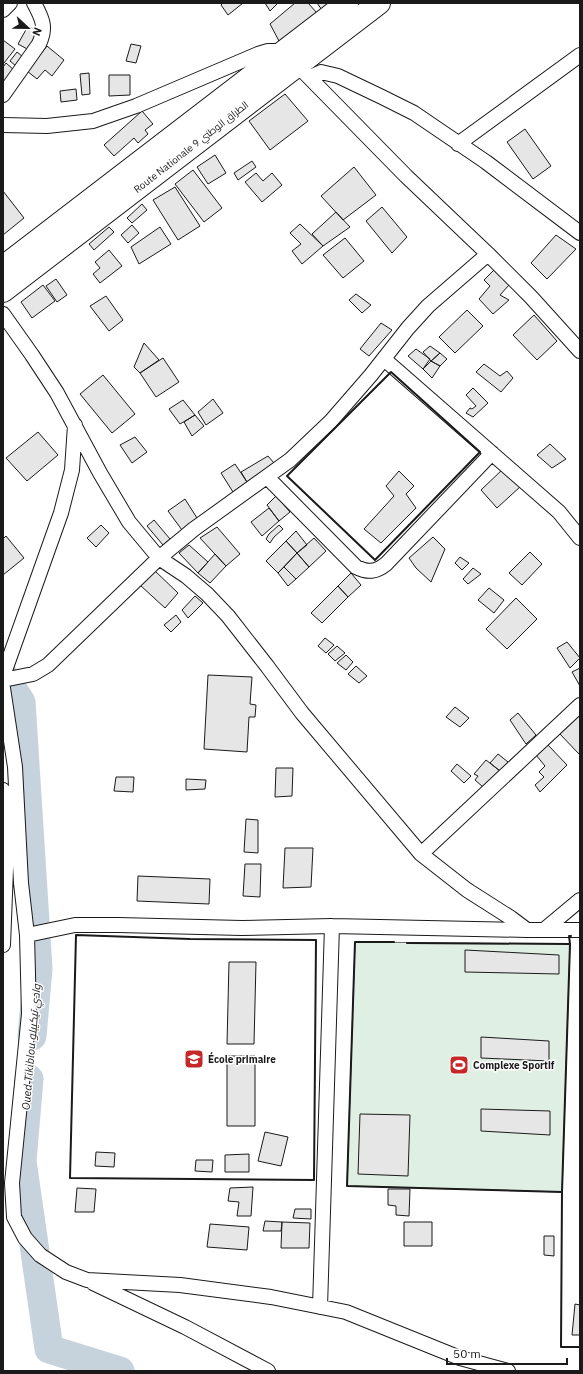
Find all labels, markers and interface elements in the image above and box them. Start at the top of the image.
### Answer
north arrow [8,8,48,48]
text: N [29,25,45,38]
street label: Route Nationale الطراق الوطني 9 [131,98,252,197]
water label: Oued Tikiblou وادي تيكيبلو [19,982,46,1111]
school or university icon: École primaire [183,1048,205,1070]
place label: École primaire [208,1051,276,1066]
sports icon: Complexe Sportif [448,1054,470,1076]
place label: Complexe Sportif [473,1059,555,1072]
scale bar [447,1340,567,1366]
text: 50 m [453,1346,481,1361]

